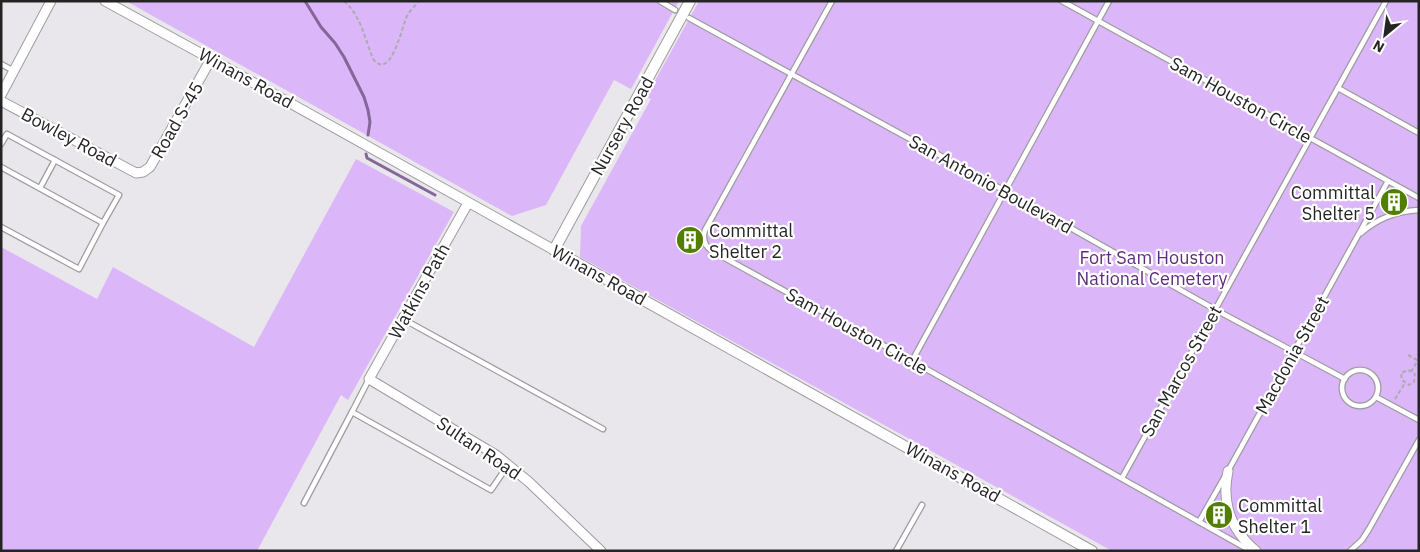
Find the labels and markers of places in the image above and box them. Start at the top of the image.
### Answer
place label: Committal Shelter 5 [1291,181,1375,225]
building icon: Committal Shelter 5 [1379,187,1409,217]
place label: Committal Shelter 2 [709,219,793,263]
building icon: Committal Shelter 2 [675,225,705,255]
place label: Committal Shelter 1 [1238,494,1322,538]
building icon: Committal Shelter 1 [1204,500,1234,530]

